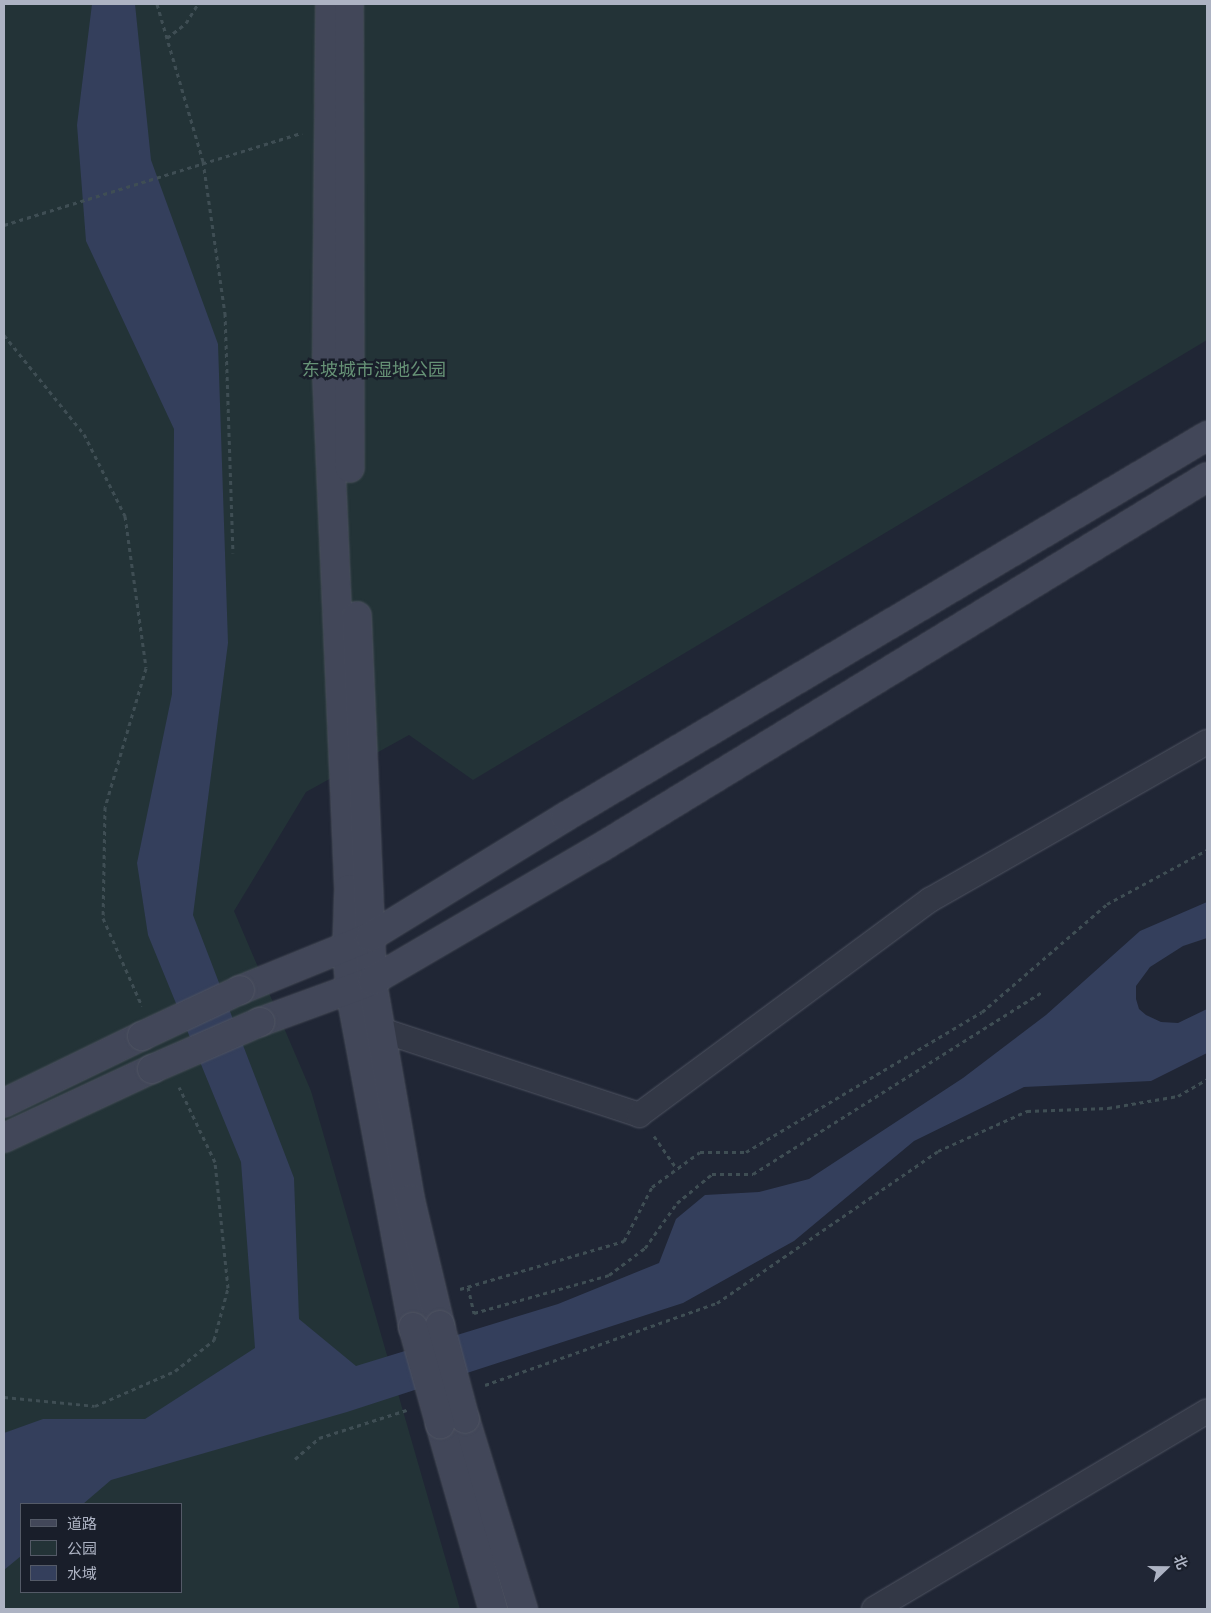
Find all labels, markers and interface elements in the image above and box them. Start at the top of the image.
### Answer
park label: 东坡城市湿地公园 [302,359,446,381]
legend [20,1503,182,1593]
text: 道路 [67,1515,97,1533]
text: 公园 [67,1540,97,1558]
north arrow [1141,1543,1191,1593]
text: 北 [1170,1553,1191,1572]
text: 水域 [67,1565,97,1583]

